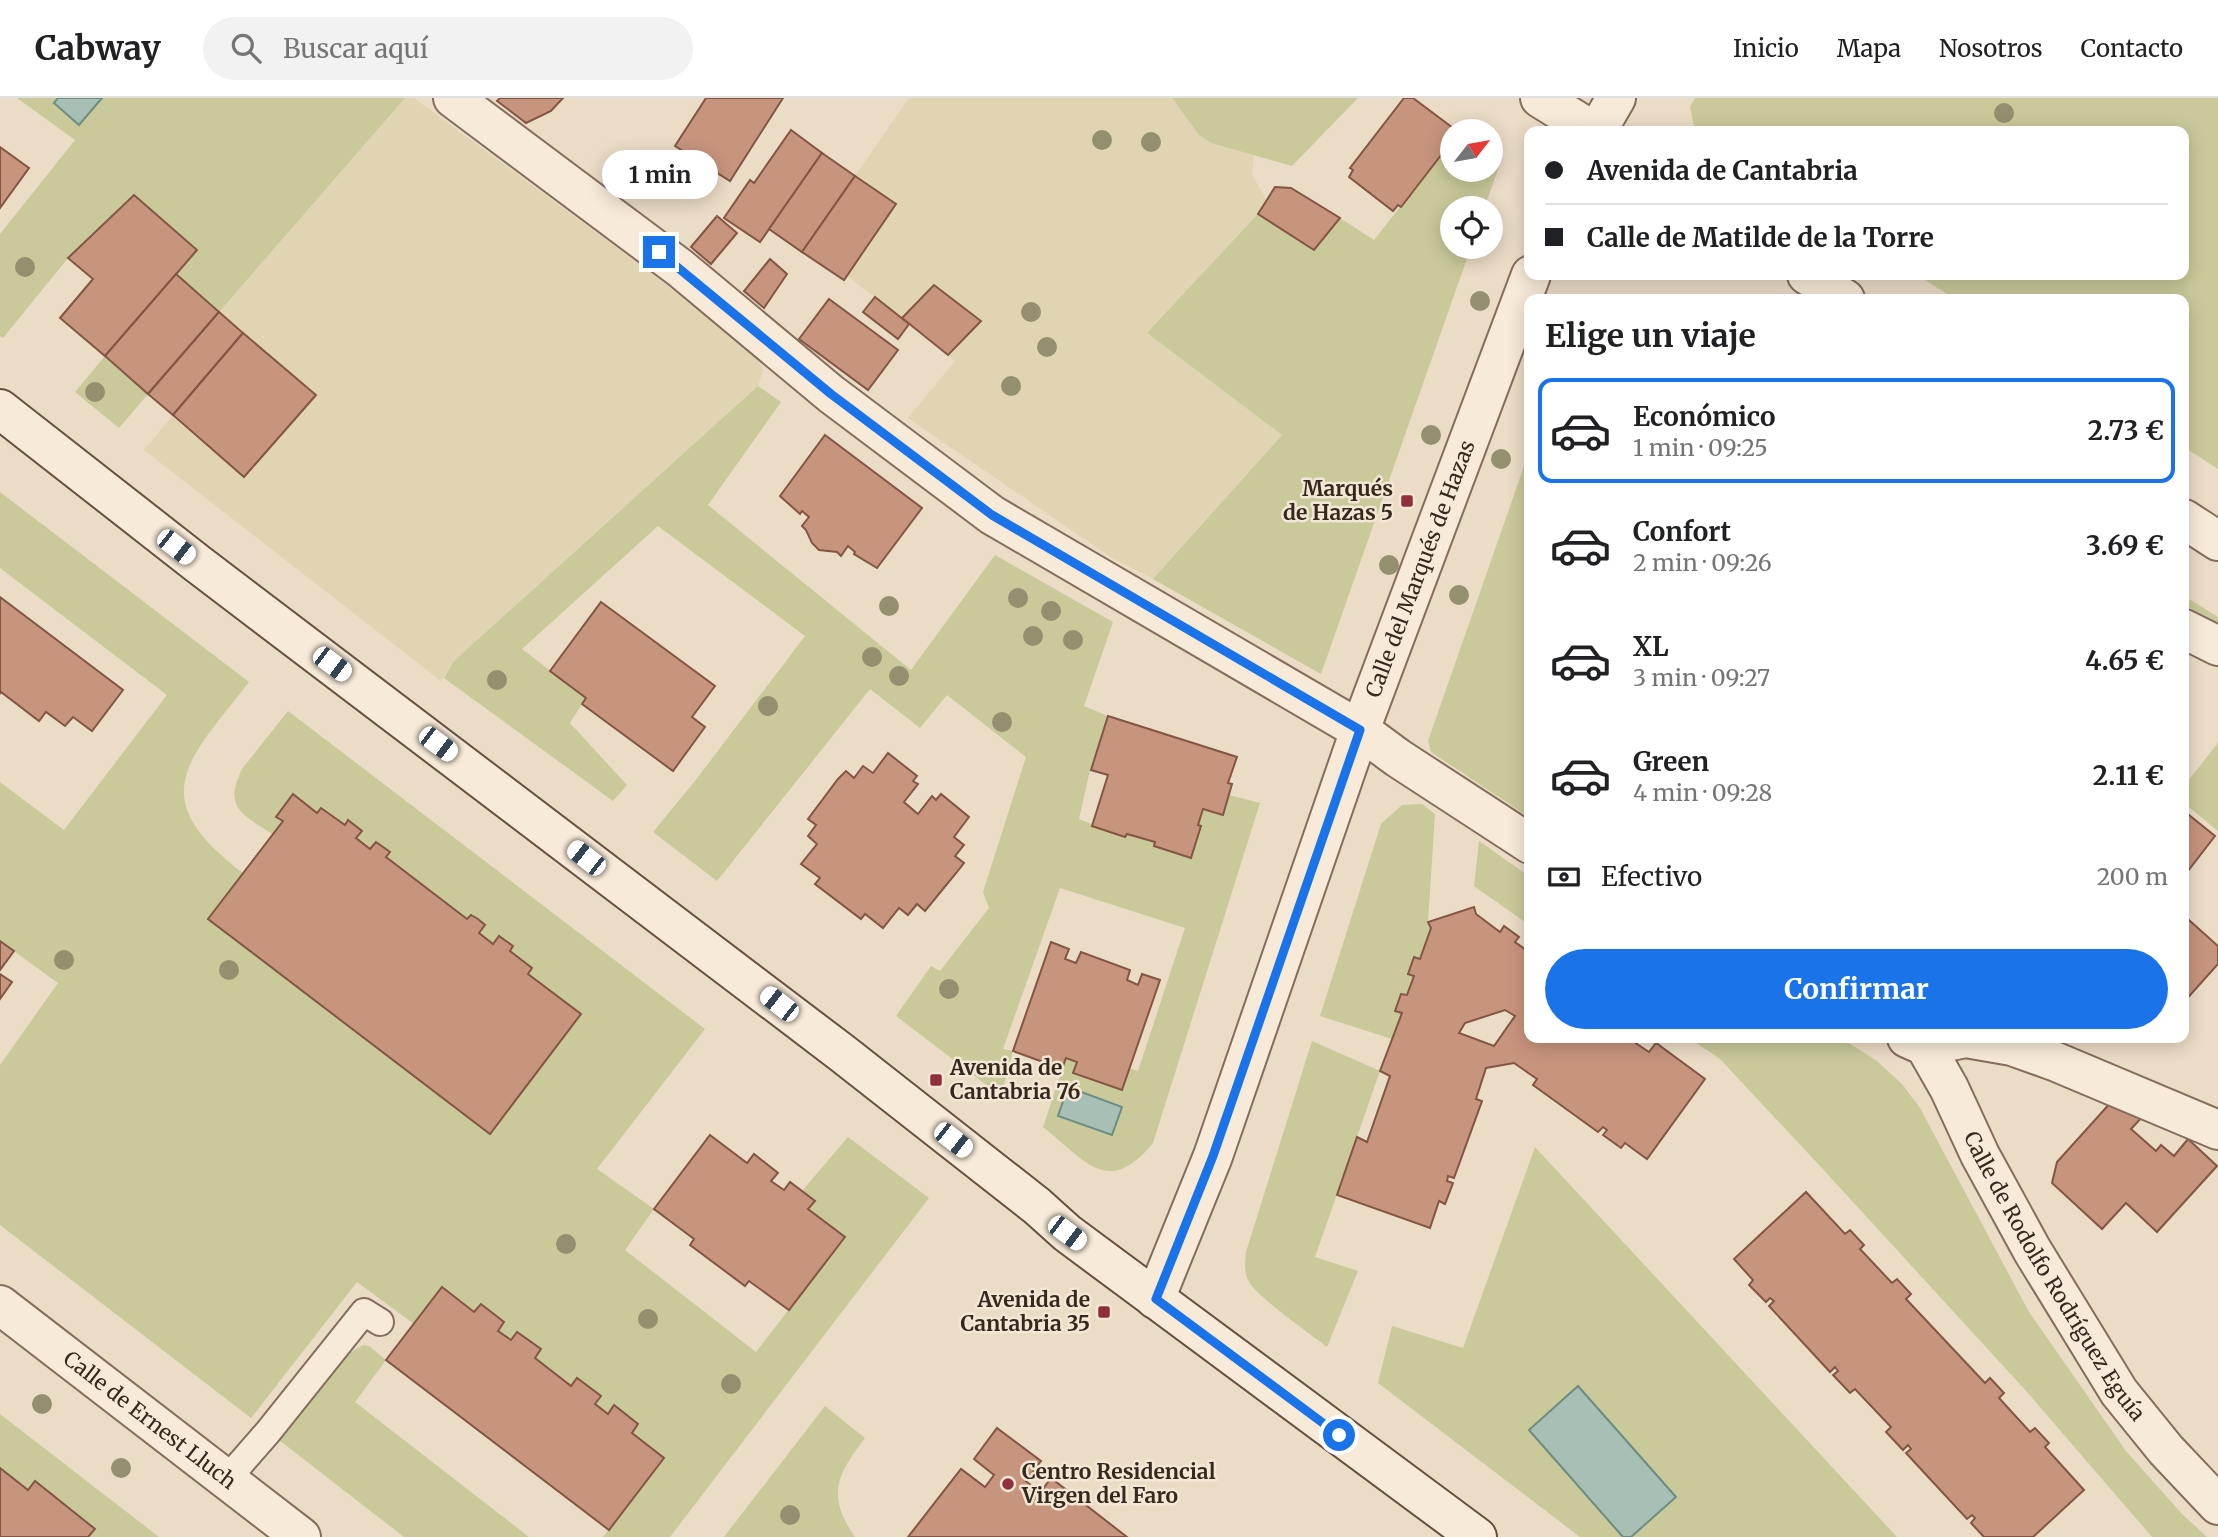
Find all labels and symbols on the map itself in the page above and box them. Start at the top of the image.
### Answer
north arrow [1440,119,1503,182]
callout: 1 min [601,150,717,200]
route end [643,236,675,268]
street label: Calle del Marqués de Hazas [1359,436,1481,701]
place label: Marqués de Hazas 5 [1283,475,1393,526]
marker: Marqués de Hazas 5 [1399,493,1415,509]
car [153,526,200,568]
car [309,643,356,685]
car [415,723,462,765]
car [563,837,610,879]
car [756,983,803,1025]
place label: Avenida de Cantabria 76 [949,1054,1080,1105]
marker: Avenida de Cantabria 76 [928,1072,944,1088]
car [930,1119,977,1161]
street label: Calle de Rodolfo Rodríguez Eguía [1958,1127,2151,1426]
car [1044,1212,1091,1254]
place label: Avenida de Cantabria 35 [960,1286,1090,1337]
marker: Avenida de Cantabria 35 [1096,1304,1112,1320]
street label: Calle de Ernest Lluch [58,1345,242,1495]
route start [1323,1419,1355,1451]
place label: Centro Residencial Virgen del Faro [1021,1458,1216,1509]
marker: Centro Residencial Virgen del Faro [1000,1476,1016,1492]

